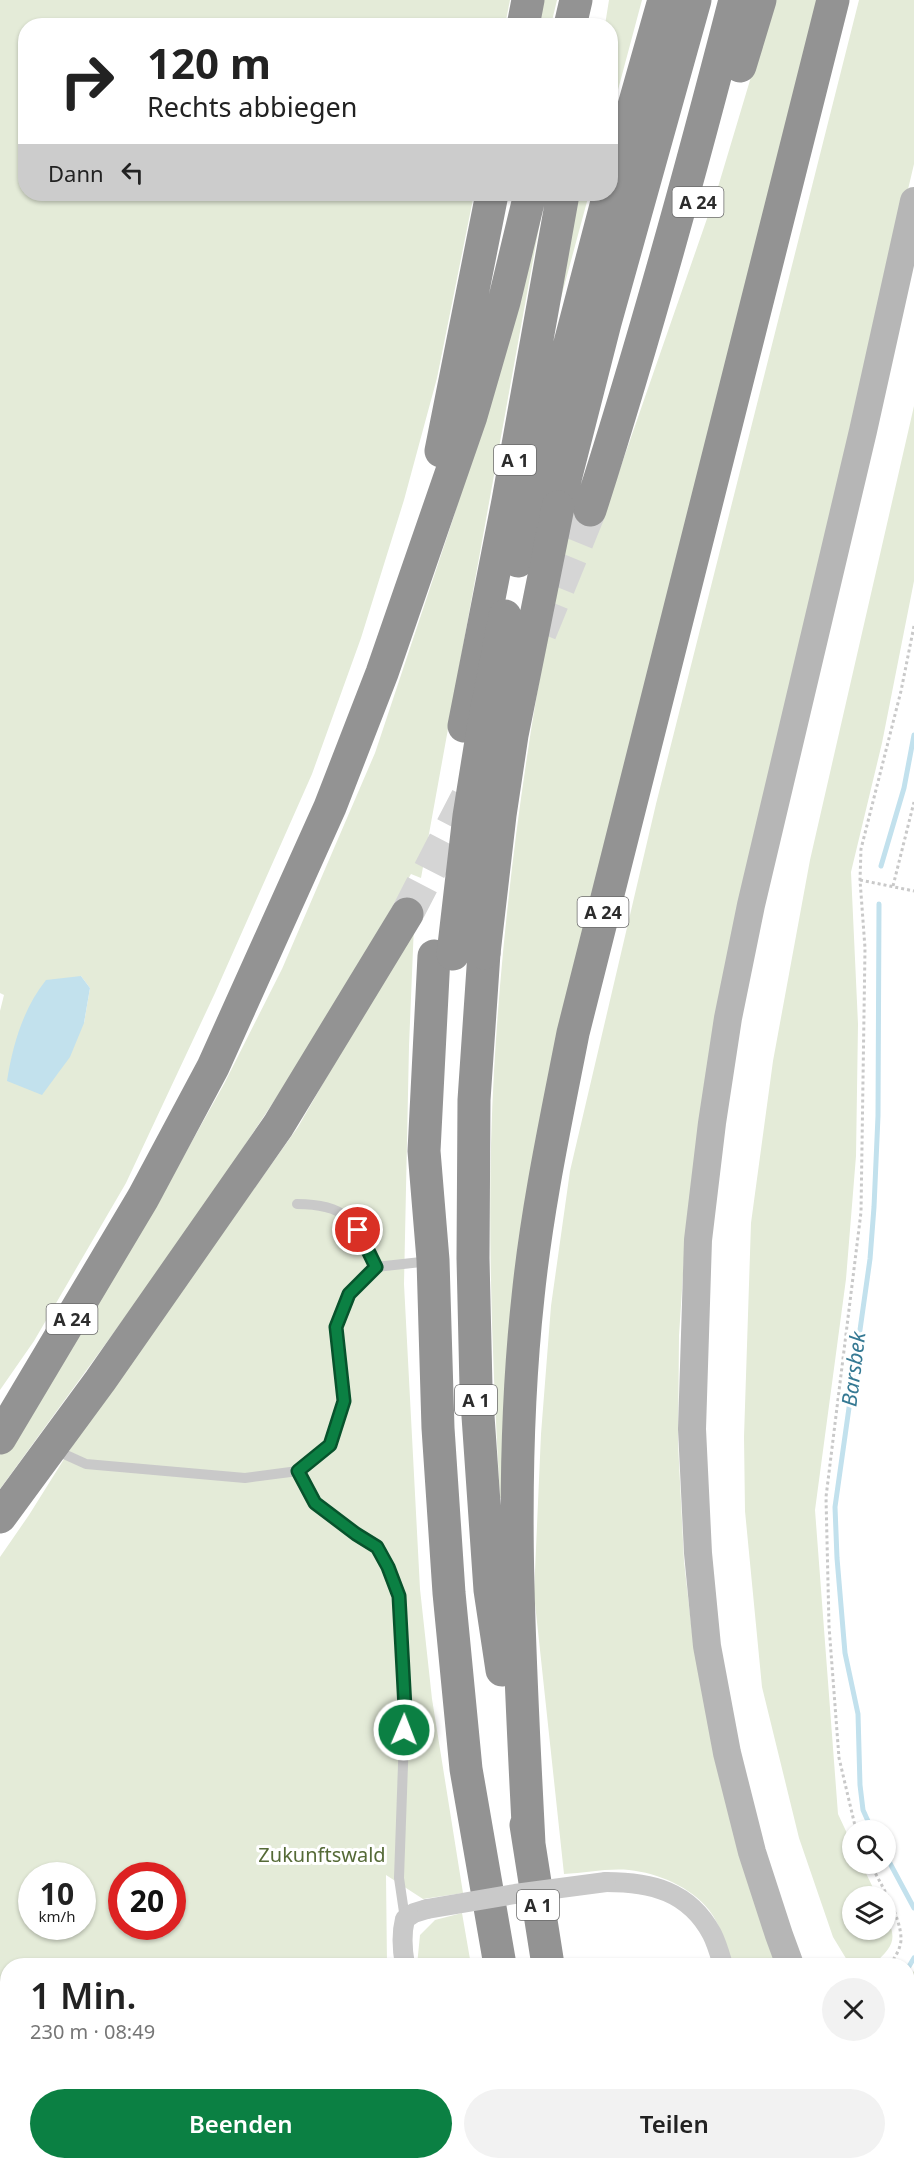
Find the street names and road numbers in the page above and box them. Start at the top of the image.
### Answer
road number: A 24 [672,187,724,217]
road number: A 1 [494,445,536,475]
road number: A 24 [578,897,628,927]
road number: A 24 [46,1304,98,1334]
road number: A 1 [455,1385,497,1415]
road number: A 1 [517,1890,559,1920]

